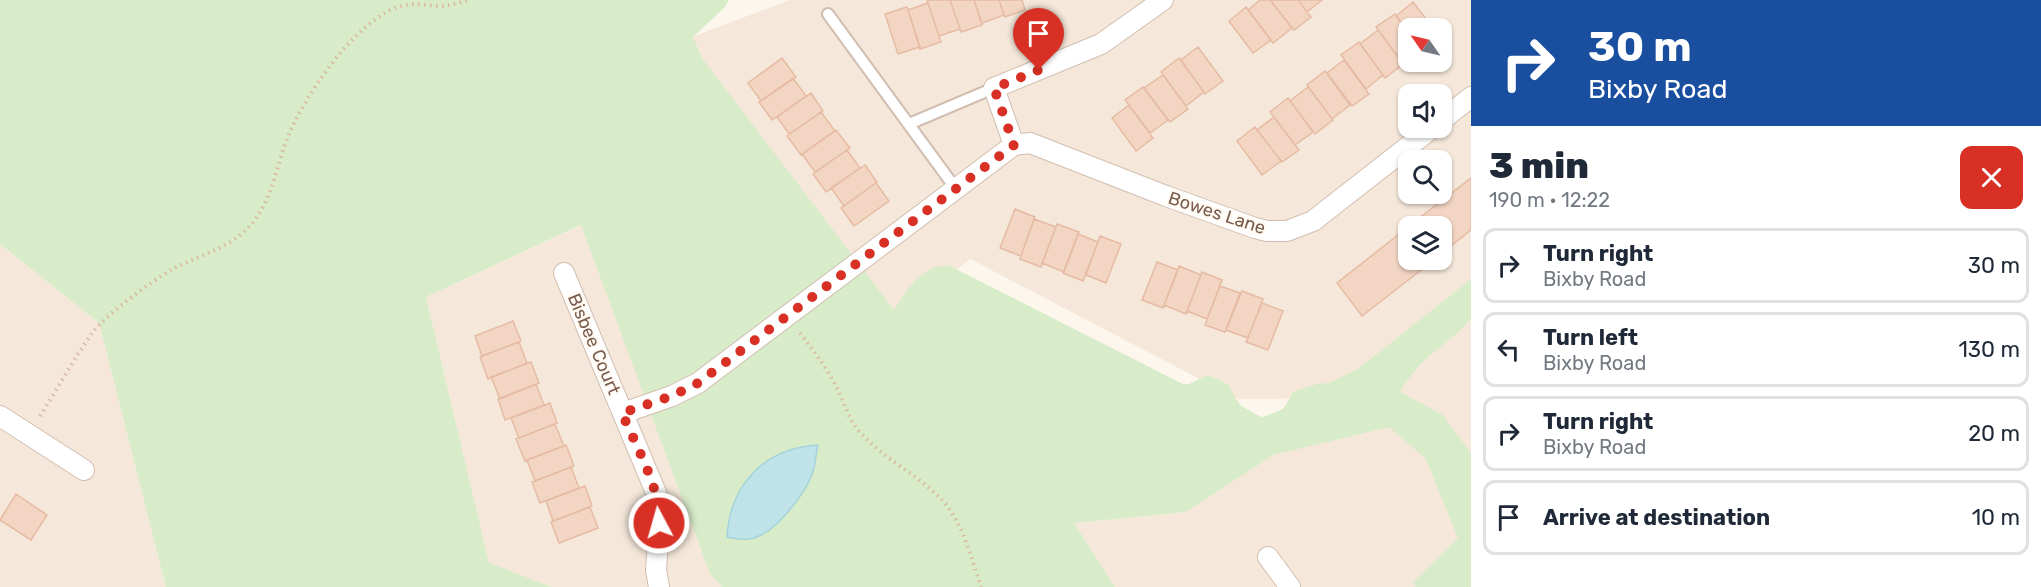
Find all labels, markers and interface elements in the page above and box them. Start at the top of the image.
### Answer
pin [1013,8,1064,70]
icon: arrive [1022,17,1055,50]
north arrow [1398,18,1452,72]
map controls [1398,18,1452,270]
text: 30 m [1588,22,1692,72]
icon: right [1489,24,1567,102]
text: Bixby Road [1588,73,1727,105]
button: sound [1398,84,1452,138]
text: 3 min [1489,144,1589,187]
button: close [1960,146,2023,209]
button: search [1398,150,1452,204]
street label: Bowes Lane [1166,187,1268,239]
text: 190 m · 12:22 [1489,188,1610,212]
button: layers [1398,216,1452,270]
text: Turn right [1543,240,1653,267]
icon: right [1492,249,1525,282]
text: 30 m [1968,252,2020,279]
text: Bixby Road [1543,267,1646,291]
street label: Bisbee Court [563,290,625,398]
text: Turn left [1543,324,1638,351]
icon: left [1492,333,1525,366]
text: 130 m [1958,336,2020,363]
text: Bixby Road [1543,351,1646,375]
text: Turn right [1543,408,1653,435]
icon: right [1492,417,1525,450]
text: 20 m [1968,420,2020,447]
text: Bixby Road [1543,435,1646,459]
position arrow [627,491,691,555]
icon: arrive [1492,501,1525,534]
text: Arrive at destination [1543,504,1770,531]
text: 10 m [1972,504,2020,531]

